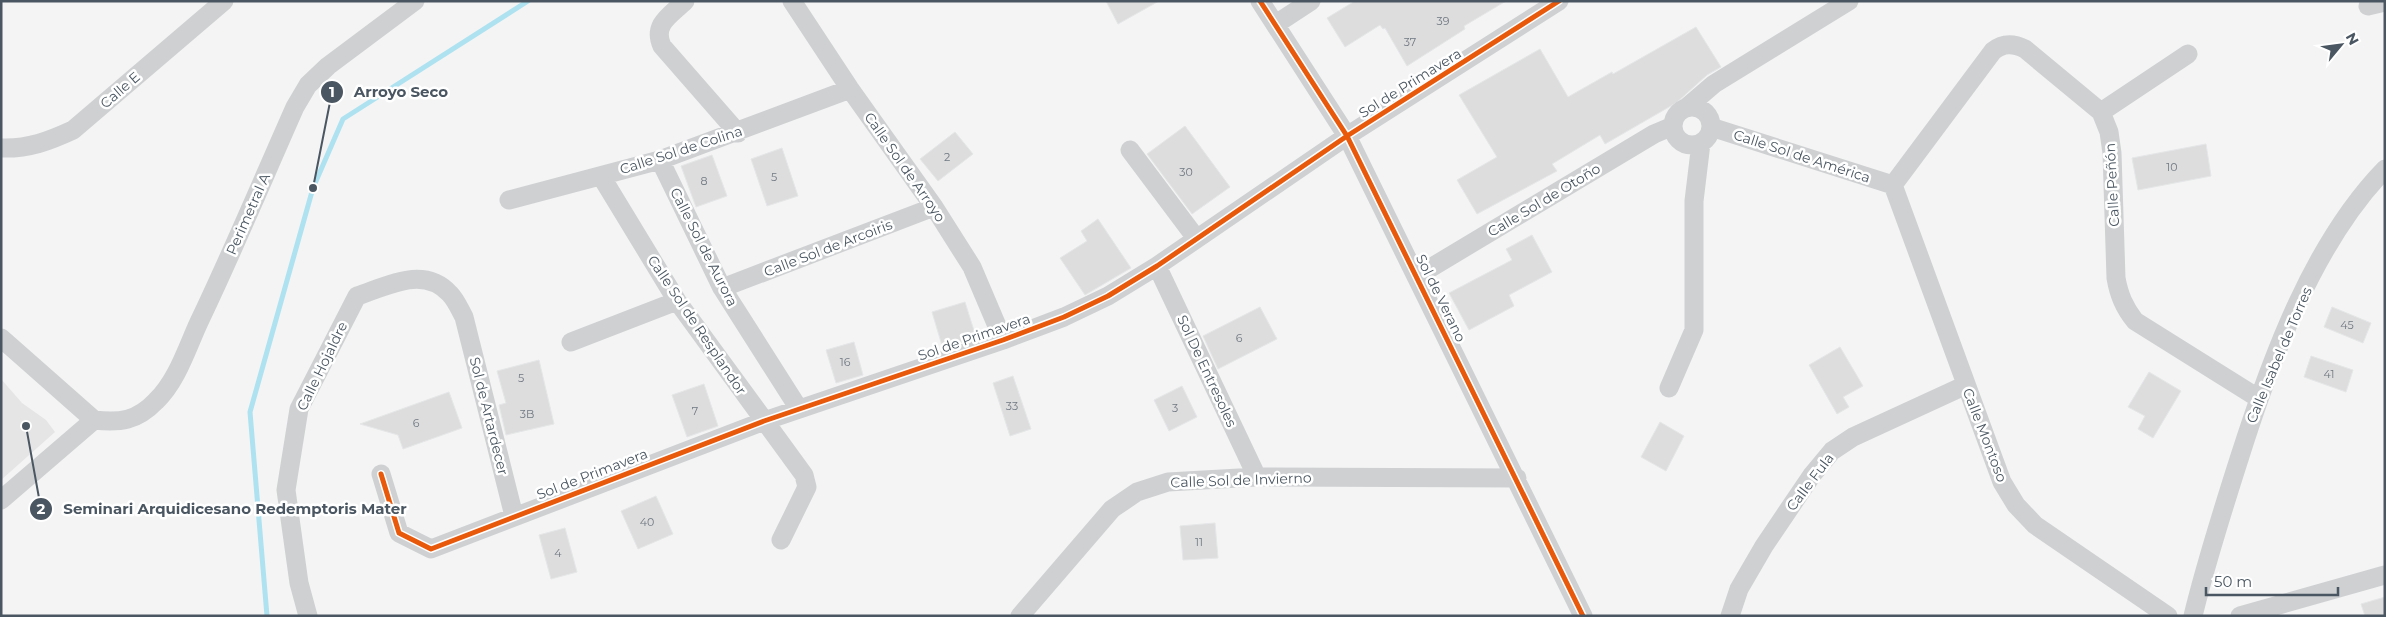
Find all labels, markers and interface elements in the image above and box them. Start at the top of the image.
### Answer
house number: 39 [1437,14,1450,28]
north arrow [2316,20,2366,70]
text: N [2342,29,2363,48]
house number: 37 [1404,35,1416,49]
street label: Sol de Primavera [1355,44,1465,122]
street label: Calle E [96,68,144,112]
callout: Arroyo Seco [319,77,459,107]
text: 1 [329,82,335,101]
text: Arroyo Seco [353,82,448,101]
street label: Calle Sol de Arroyo [860,109,950,226]
street label: Calle Sol de Colina [617,122,745,178]
street label: Calle Sol de América [1731,125,1873,187]
street label: Calle Peñón [2101,143,2123,227]
house number: 2 [944,150,950,164]
street label: Calle Sol de Otoño [1484,159,1604,241]
house number: 10 [2166,160,2178,174]
house number: 30 [1179,165,1193,179]
street label: Perimetral A [222,170,274,258]
house number: 5 [771,170,777,184]
house number: 8 [700,174,708,188]
street label: Calle Sol de Aurora [666,185,742,309]
street label: Calle Sol de Arcoiris [761,215,895,281]
street label: Sol de Verano [1412,251,1470,345]
street label: Calle Sol de Resplandor [644,252,751,399]
street label: Calle Isabel de Torres [2242,284,2316,426]
street label: Sol de Primavera [915,309,1033,365]
street label: Sol De Entresoles [1173,312,1241,430]
street label: Calle Hojaldre [293,318,351,414]
house number: 45 [2340,318,2354,332]
house number: 6 [1236,331,1243,345]
street label: Sol de Artardecer [466,355,512,477]
house number: 16 [840,355,851,369]
house number: 41 [2324,367,2334,381]
house number: 5 [518,371,524,385]
street label: Calle Montoso [1959,385,2011,485]
house number: 33 [1006,399,1018,413]
house number: 3 [1172,401,1178,415]
house number: 7 [692,404,698,418]
house number: 3B [520,407,534,421]
house number: 6 [413,416,420,430]
street label: Sol de Primavera [534,445,650,503]
street label: Calle Fula [1782,450,1838,514]
street label: Calle Sol de Invierno [1170,469,1312,491]
callout: Seminari Arquidicesano Redemptoris Mater [28,494,417,524]
text: 2 [37,499,46,518]
text: Seminari Arquidicesano Redemptoris Mater [63,499,407,518]
house number: 40 [640,515,654,529]
house number: 11 [1195,535,1203,549]
house number: 4 [554,546,562,560]
scale bar [2206,564,2338,596]
text: 50 m [2214,572,2252,591]

